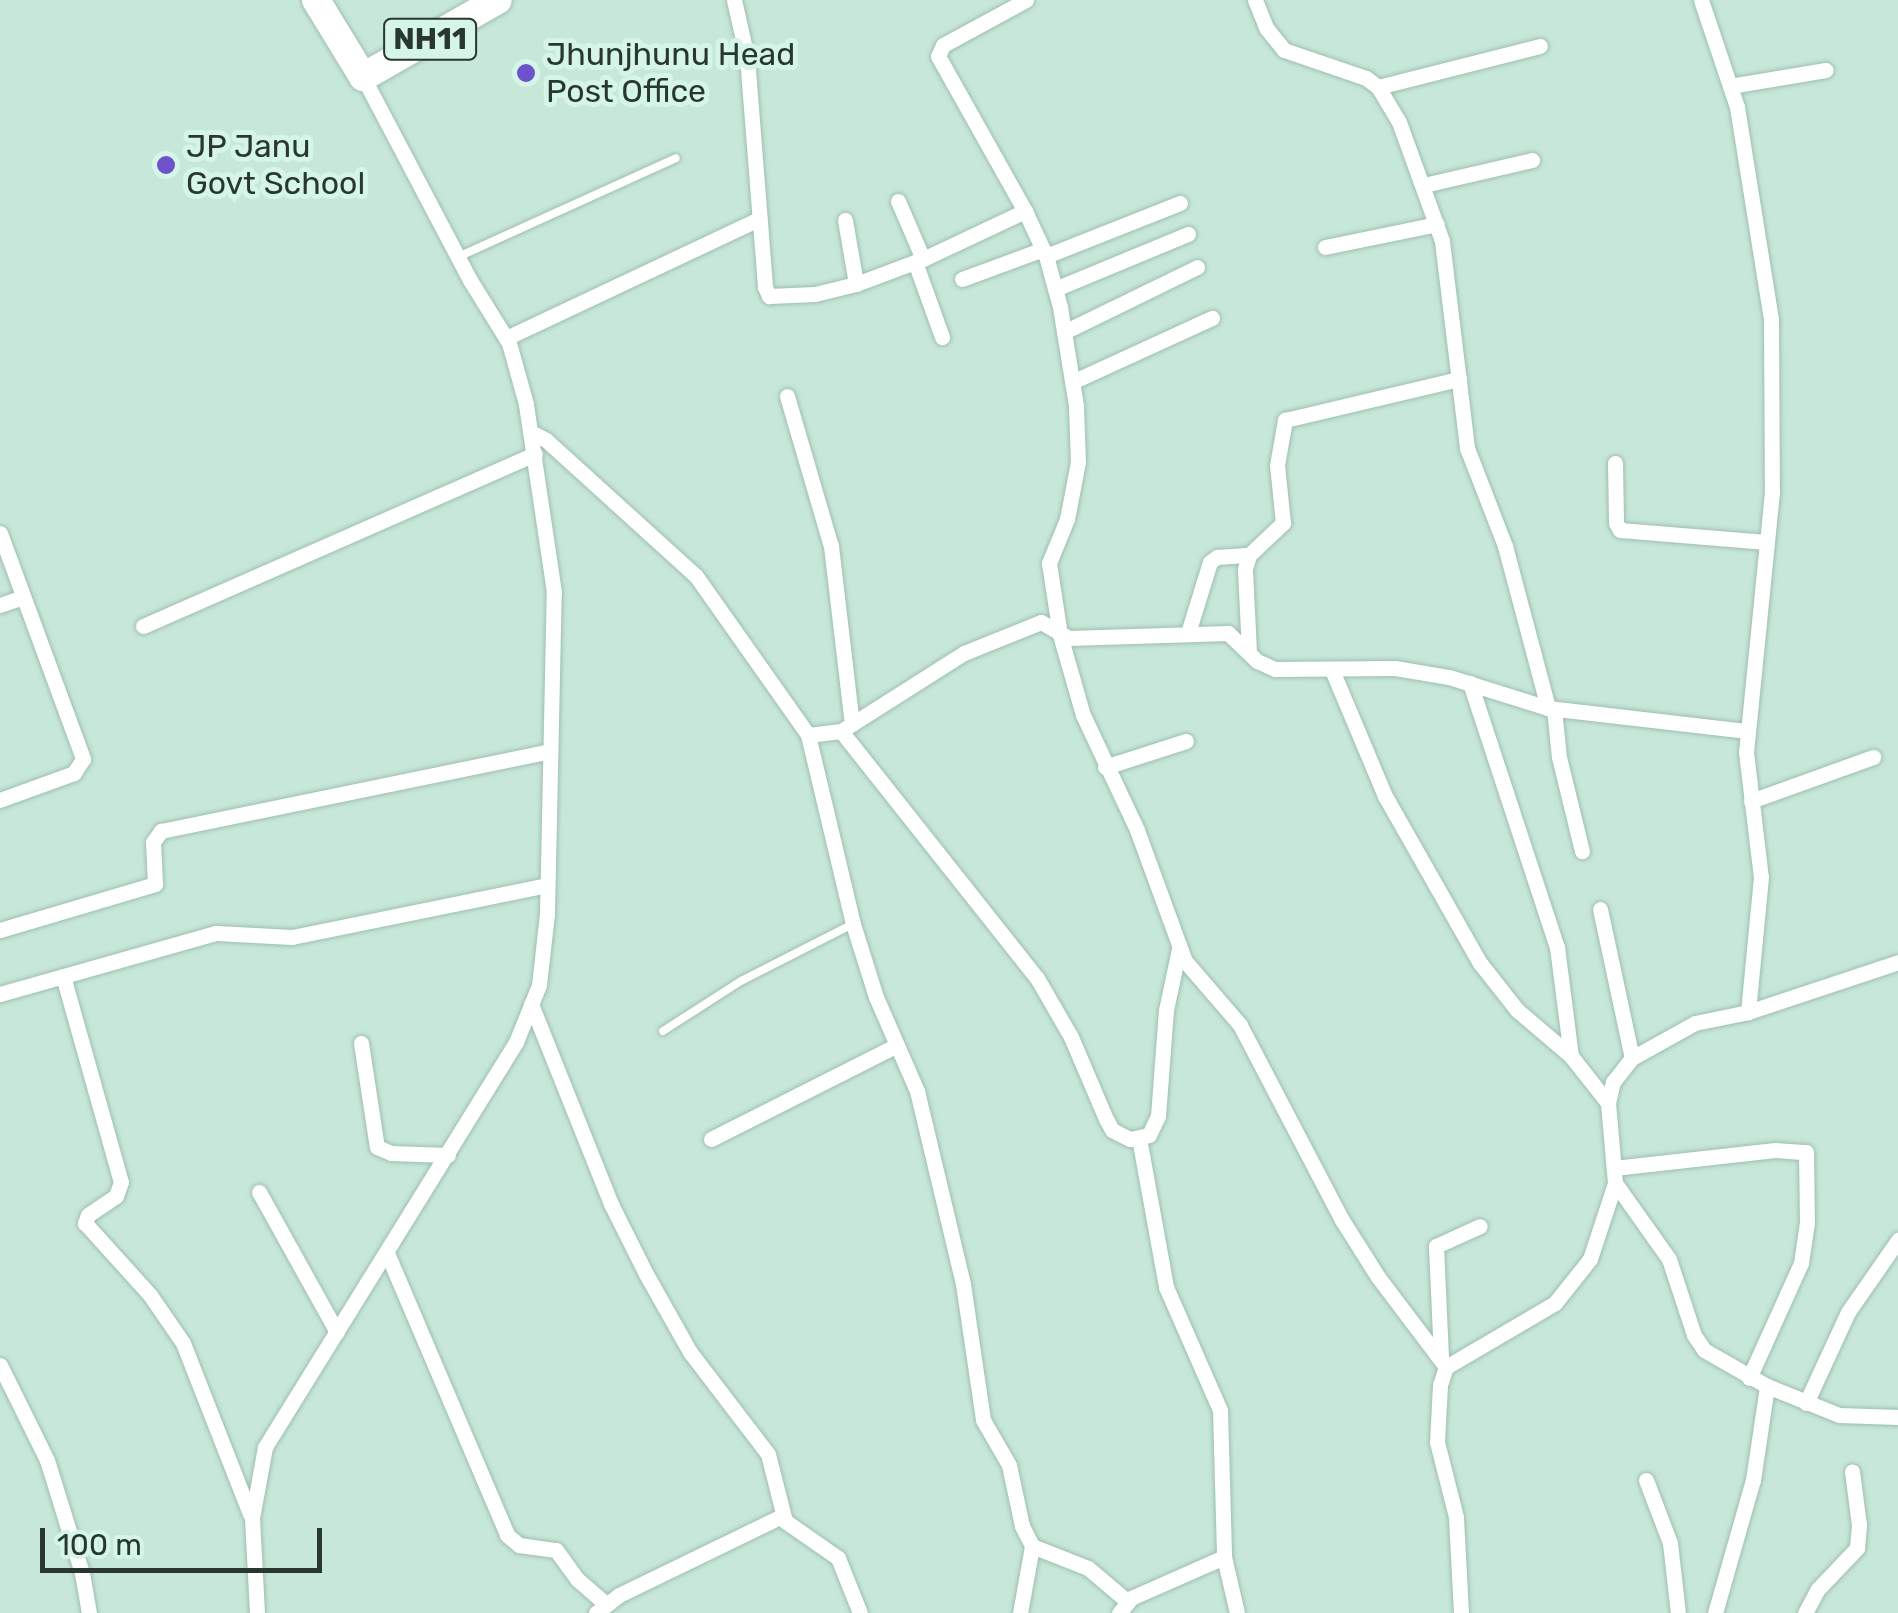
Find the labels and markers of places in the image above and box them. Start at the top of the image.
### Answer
place label: Jhunjhunu Head Post Office [546,36,795,111]
marker: Jhunjhunu Head Post Office [515,62,537,84]
place label: JP Janu Govt School [186,128,365,203]
marker: JP Janu Govt School [155,154,177,176]

